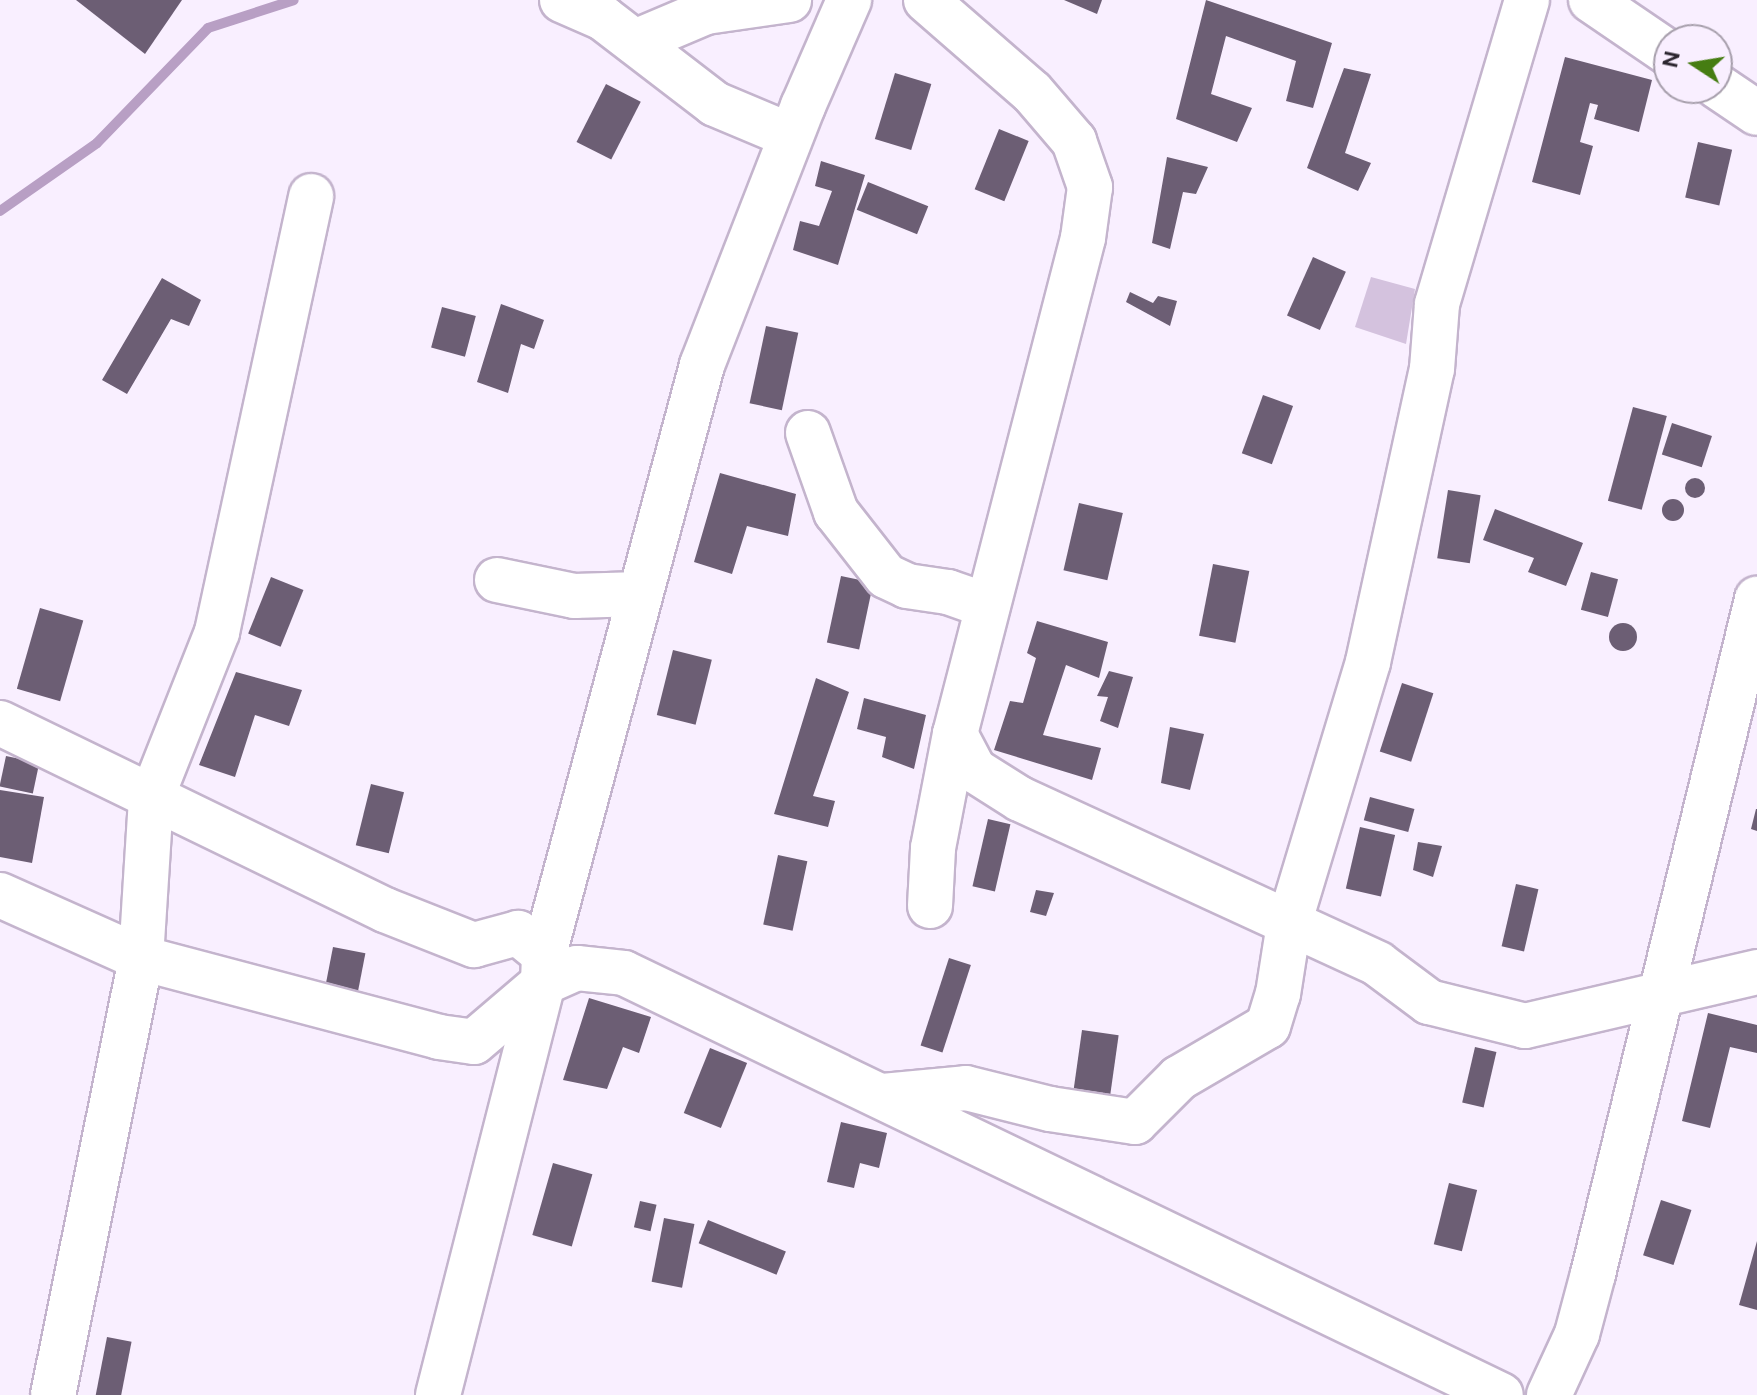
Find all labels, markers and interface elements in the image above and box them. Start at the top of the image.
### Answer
north arrow [1653,24,1733,104]
text: N [1655,48,1687,70]

